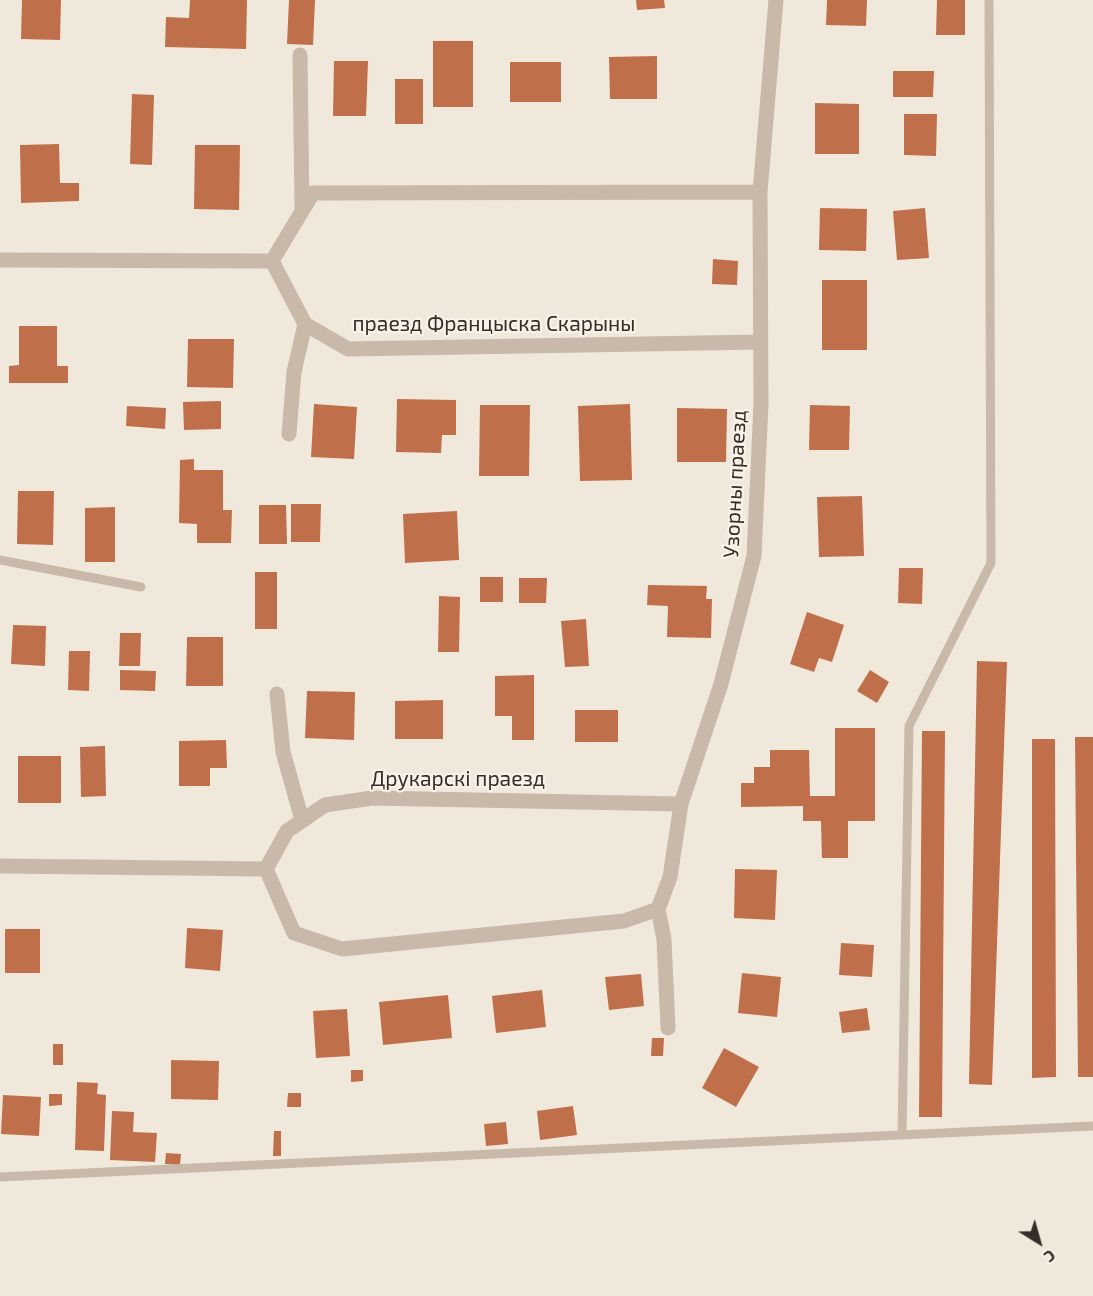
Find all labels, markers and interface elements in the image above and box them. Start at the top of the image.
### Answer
street label: праезд Францыска Скарыны [353,311,635,337]
street label: Узорны праезд [719,409,751,559]
street label: Друкарскі праезд [371,766,545,792]
north arrow [1009,1212,1069,1272]
text: С [1041,1246,1060,1267]

